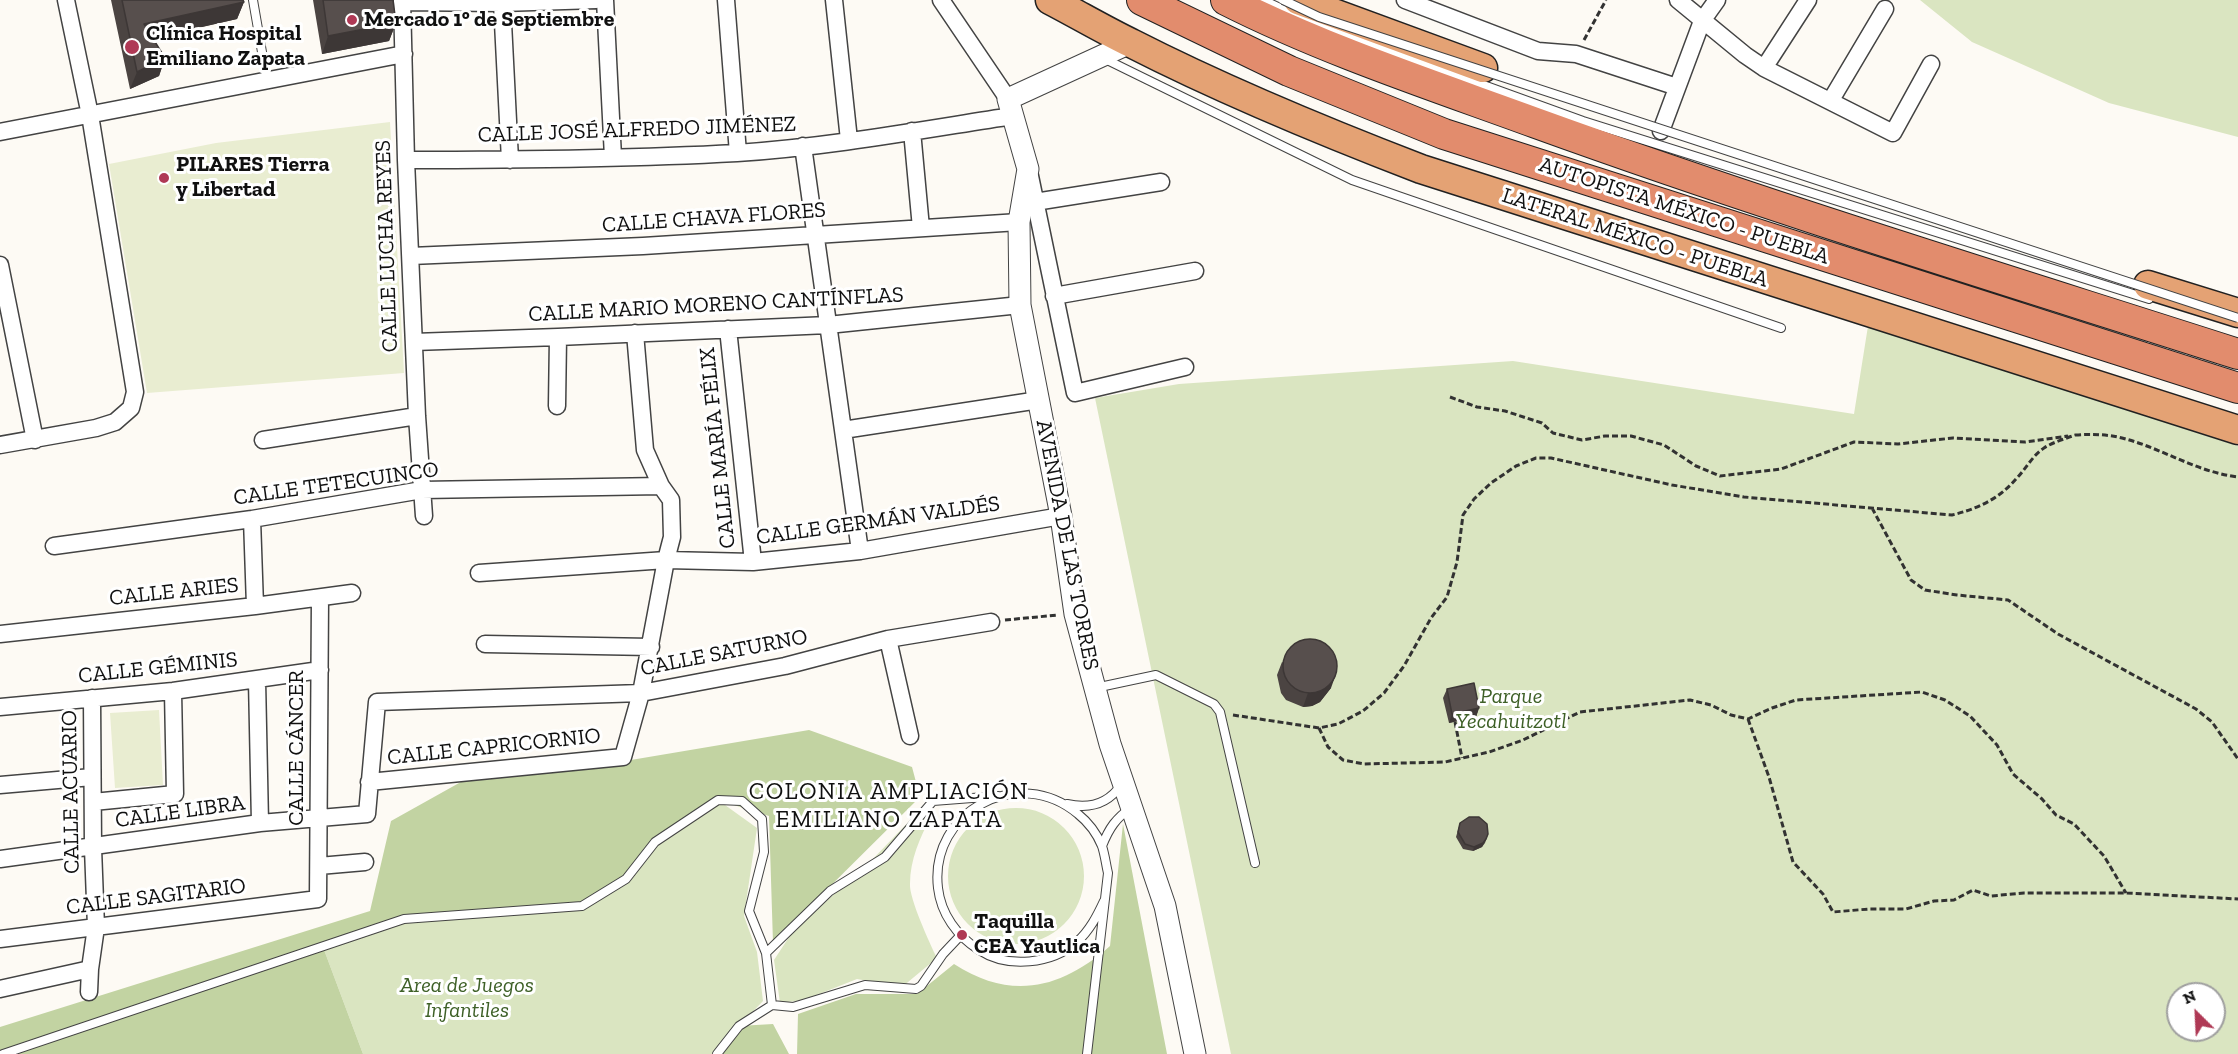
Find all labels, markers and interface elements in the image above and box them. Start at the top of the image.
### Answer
place label: Mercado 1° de Septiembre [364,7,614,33]
marker: Mercado 1° de Septiembre [345,13,359,27]
place label: Clínica Hospital Emiliano Zapata [146,21,305,72]
marker: Clínica Hospital Emiliano Zapata [123,38,141,56]
street label: CALLE JOSÉ ALFREDO JIMÉNEZ [477,111,797,149]
street label: CALLE LUCHA REYES [370,139,404,353]
place label: PILARES Tierra y Libertad [176,152,330,204]
street label: AUTOPISTA MÉXICO - PUEBLA [1536,152,1832,270]
marker: PILARES Tierra y Libertad [157,171,171,185]
street label: LATERAL MÉXICO - PUEBLA [1499,182,1771,294]
street label: CALLE CHAVA FLORES [601,197,827,239]
street label: CALLE MARIO MORENO CANTÍNFLAS [528,282,904,328]
street label: CALLE MARÍA FÉLIX [694,346,742,550]
street label: AVENIDA DE LAS TORRES [1030,418,1104,672]
street label: CALLE TETECUINCO [232,457,440,511]
street label: CALLE GERMÁN VALDÉS [754,491,1002,551]
street label: CALLE ARIES [108,572,240,612]
street label: CALLE SATURNO [638,624,810,682]
street label: CALLE GÉMINIS [77,647,239,689]
street label: CALLE CÁNCER [284,670,310,826]
park label: Parque Yecahuitzotl [1456,684,1566,736]
street label: CALLE ACUARIO [56,710,86,874]
street label: CALLE CAPRICORNIO [386,723,602,771]
district label: COLONIA AMPLIACIÓN EMILIANO ZAPATA [749,778,1029,834]
street label: CALLE LIBRA [114,790,246,834]
street label: CALLE SAGITARIO [65,873,247,921]
place label: Taquilla CEA Yautlica [974,909,1100,960]
marker: Taquilla CEA Yautlica [955,928,969,942]
park label: Area de Juegos Infantiles [400,973,534,1024]
north arrow [2166,982,2226,1042]
text: N [2180,986,2199,1008]

